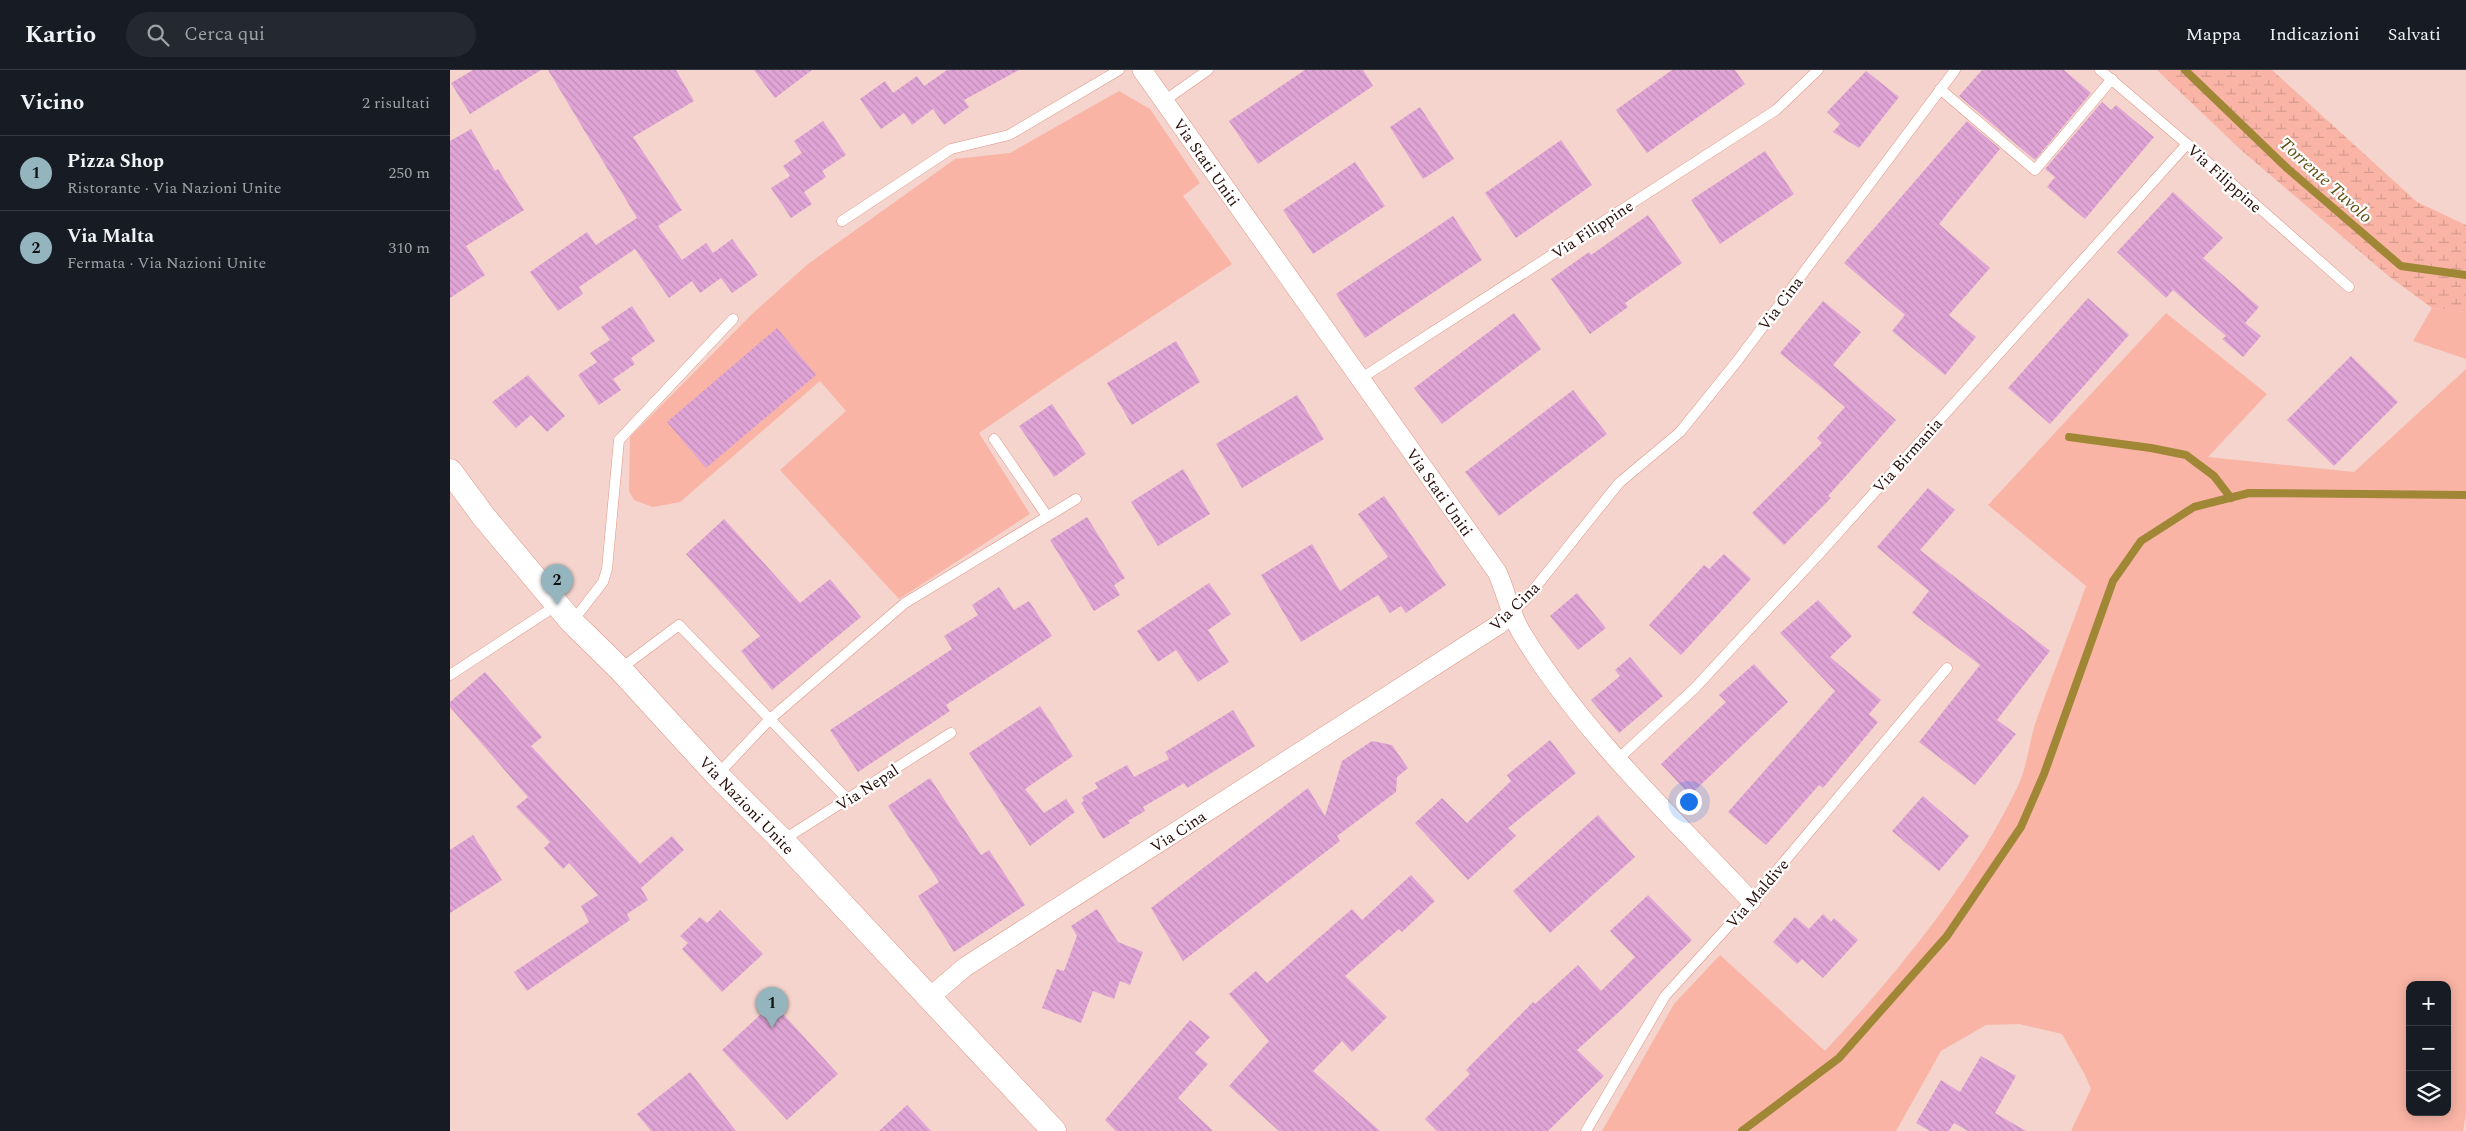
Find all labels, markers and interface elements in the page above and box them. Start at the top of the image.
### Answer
search box [126,12,476,57]
text: Kartio [25,17,96,53]
text: Cerca qui [184,20,265,49]
icon: search [144,21,172,49]
text: Mappa [2186,21,2241,48]
text: Indicazioni [2269,21,2360,48]
text: Salvati [2388,21,2441,48]
text: Vicino [20,87,84,119]
text: 2 risultati [362,91,430,115]
street label: Via Stati Uniti [1167,113,1246,212]
water label: Torrente Tuvolo [2273,131,2379,230]
street label: Via Filippine [2182,139,2267,219]
text: Pizza Shop [67,147,164,176]
text: 1 [32,161,40,185]
text: 250 m [388,161,430,185]
text: Ristorante · Via Nazioni Unite [67,176,282,200]
street label: Via Filippine [1547,194,1638,265]
text: Via Malta [67,222,154,251]
text: 2 [32,236,40,260]
text: 310 m [388,236,430,260]
text: Fermata · Via Nazioni Unite [67,251,266,275]
street label: Via Cina [1752,271,1809,336]
street label: Via Birmania [1867,413,1948,499]
street label: Via Stati Uniti [1400,443,1479,542]
pin: 2 [541,564,573,605]
street label: Via Cina [1484,576,1546,637]
street label: Via Nazioni Unite [693,751,800,860]
street label: Via Nepal [831,758,904,817]
your location [1676,789,1702,815]
street label: Via Cina [1146,805,1211,859]
street label: Via Maldive [1721,853,1795,934]
map controls [2406,981,2451,1116]
button: + [2406,981,2451,1026]
pin: 1 [756,987,788,1028]
button: − [2406,1026,2451,1071]
button: layers [2406,1071,2451,1116]

